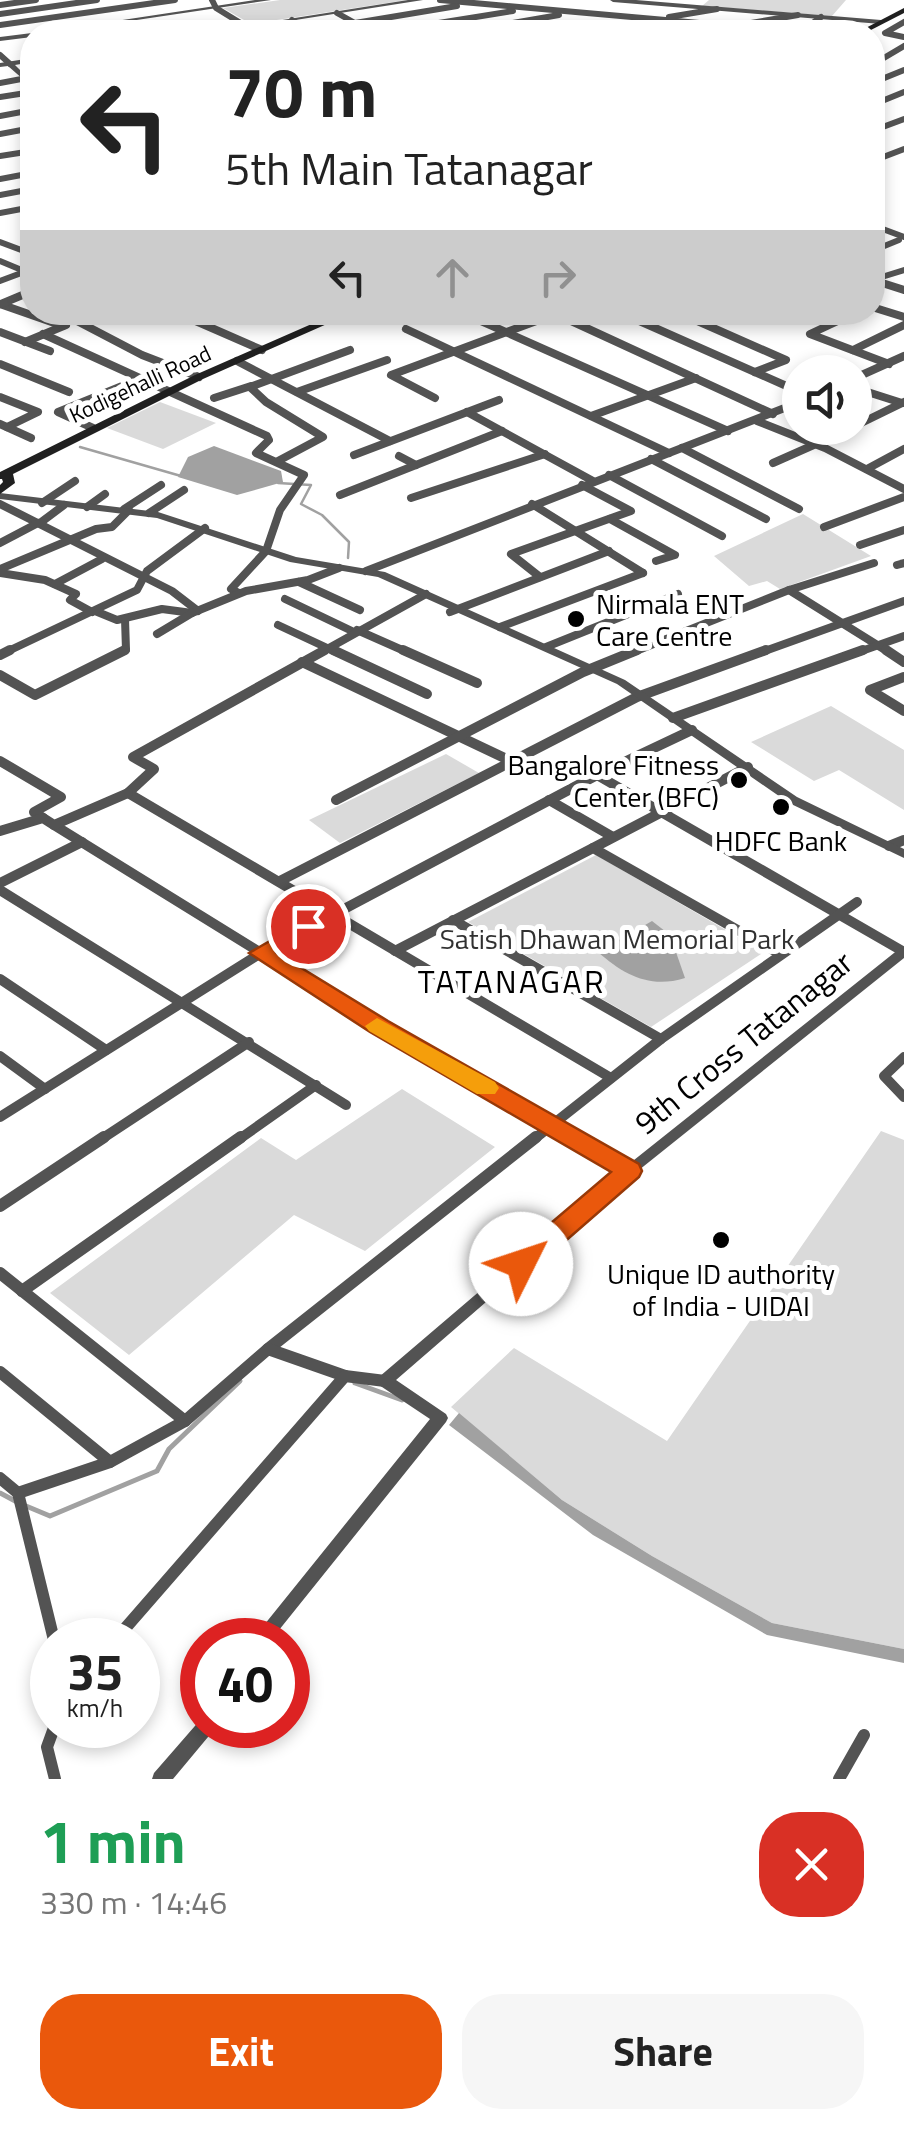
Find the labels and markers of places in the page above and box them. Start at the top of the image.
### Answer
place label: Nirmala ENT Care Centre [596,582,744,657]
marker: Nirmala ENT Care Centre [565,608,587,630]
place label: Bangalore Fitness Center (BFC) [507,743,719,818]
marker: Bangalore Fitness Center (BFC) [728,769,750,791]
marker: HDFC Bank [770,796,792,818]
place label: HDFC Bank [715,819,847,862]
pin [266,884,351,969]
marker: Unique ID authority of India - UIDAI [710,1229,732,1251]
place label: Unique ID authority of India - UIDAI [607,1252,835,1327]

